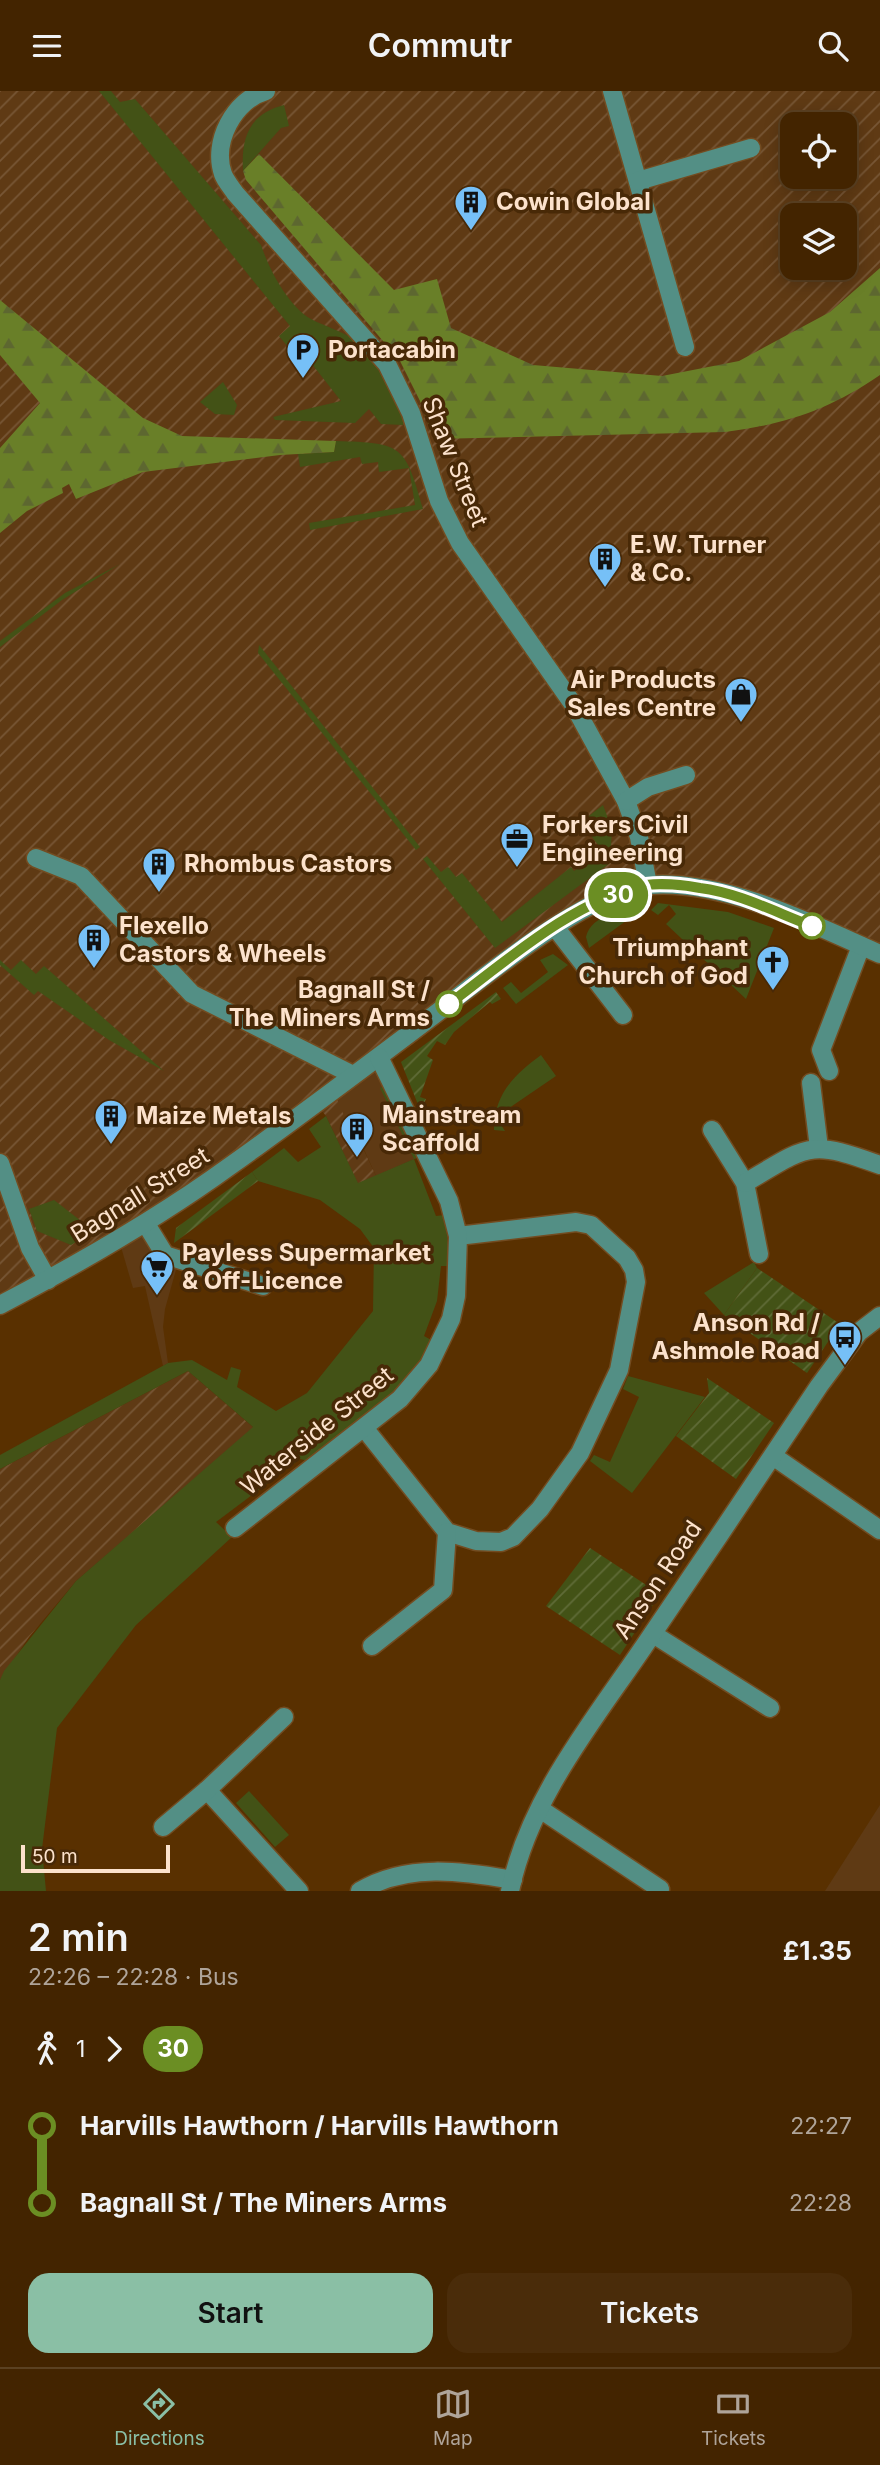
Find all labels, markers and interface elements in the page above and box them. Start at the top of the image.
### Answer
text: Commutr [368,26,512,65]
icon: menu [28,27,66,65]
icon: search [814,27,852,65]
map controls [780,112,857,280]
button: locate [780,112,857,189]
building icon: Cowin Global [452,183,490,232]
place label: Cowin Global [496,187,651,216]
button: layers [780,203,857,280]
parking icon: Portacabin [284,331,322,380]
place label: Portacabin [328,335,456,364]
street label: Shaw Street [416,393,495,531]
place label: E.W. Turner & Co. [630,530,767,587]
building icon: E.W. Turner & Co. [586,540,624,589]
place label: Air Products Sales Centre [567,665,716,722]
shop icon: Air Products Sales Centre [722,675,760,724]
place label: Forkers Civil Engineering [542,810,689,867]
office icon: Forkers Civil Engineering [498,820,536,869]
building icon: Rhombus Castors [140,845,178,894]
place label: Rhombus Castors [184,849,392,878]
line badge: 30 [586,872,650,918]
text: 30 [602,880,634,909]
place label: Flexello Castors & Wheels [119,911,327,968]
unlabelled marker [799,913,825,939]
building icon: Flexello Castors & Wheels [75,921,113,970]
place label: Triumphant Church of God [579,933,748,990]
church icon: Triumphant Church of God [754,943,792,992]
place label: Bagnall St / The Miners Arms [229,975,430,1032]
marker: Bagnall St / The Miners Arms [436,991,462,1017]
building icon: Maize Metals [92,1097,130,1146]
place label: Mainstream Scaffold [382,1100,522,1157]
place label: Maize Metals [136,1101,291,1130]
building icon: Mainstream Scaffold [338,1110,376,1159]
street label: Bagnall Street [65,1140,214,1249]
place label: Payless Supermarket & Off-Licence [182,1238,431,1295]
supermarket icon: Payless Supermarket & Off-Licence [138,1248,176,1297]
place label: Anson Rd / Ashmole Road [651,1308,820,1365]
bus stop icon: Anson Rd / Ashmole Road [826,1318,864,1367]
street label: Waterside Street [234,1360,399,1501]
street label: Anson Road [607,1515,708,1644]
scale bar [21,1842,170,1874]
text: 50 m [32,1845,78,1868]
text: 2 min [28,1914,129,1960]
text: £1.35 [783,1935,852,1966]
text: 22:26 – 22:28 · Bus [28,1963,239,1991]
icon: walk [28,2030,66,2068]
icon: forward [95,2030,133,2068]
text: 30 [157,2034,189,2063]
text: 1 [76,2035,85,2063]
text: Harvills Hawthorn / Harvills Hawthorn [80,2110,559,2141]
text: 22:27 [790,2112,852,2140]
text: Bagnall St / The Miners Arms [80,2187,447,2218]
text: 22:28 [789,2189,852,2217]
button: Start [28,2273,433,2353]
button: Tickets [447,2273,852,2353]
tab: Directions [114,2385,205,2450]
tab: Map [433,2385,473,2450]
tab: Tickets [701,2385,766,2450]

